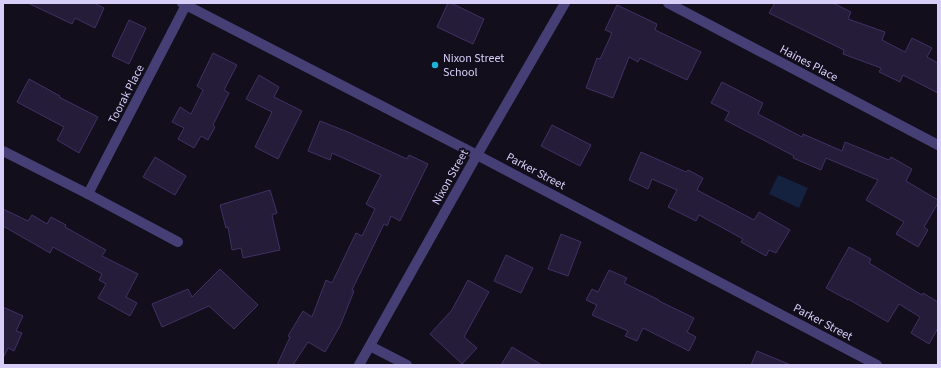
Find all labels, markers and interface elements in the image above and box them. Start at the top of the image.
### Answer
street label: Haines Place [777,41,841,86]
place label: Nixon Street School [443,50,504,81]
marker: Nixon Street School [430,60,440,70]
street label: Toorak Place [104,62,149,127]
street label: Nixon Street [428,146,473,208]
street label: Parker Street [503,149,568,194]
street label: Parker Street [790,300,855,345]

